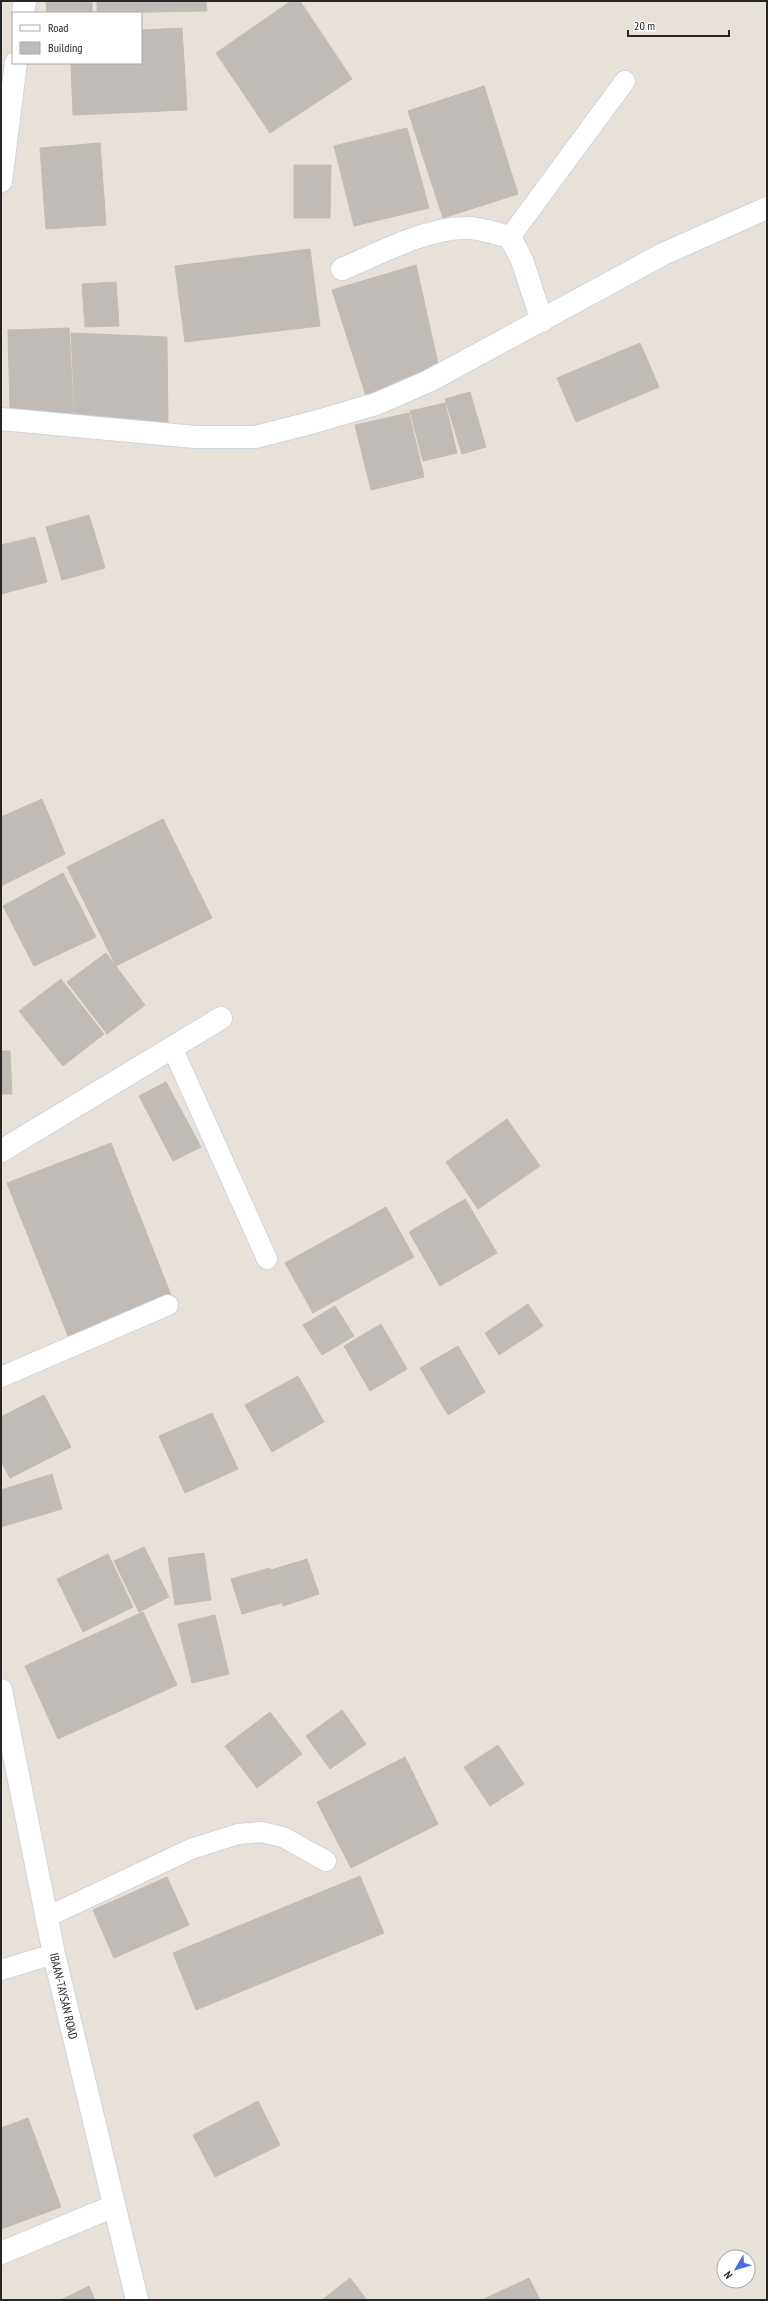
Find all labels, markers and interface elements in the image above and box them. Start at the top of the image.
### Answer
legend [12,12,142,64]
scale bar [628,12,729,38]
text: 20 m [634,18,655,33]
text: Road [48,20,68,35]
text: Building [48,40,83,55]
street label: IBAAN-TAYSAN ROAD [47,1951,81,2041]
north arrow [716,2249,756,2289]
text: N [721,2268,735,2282]

